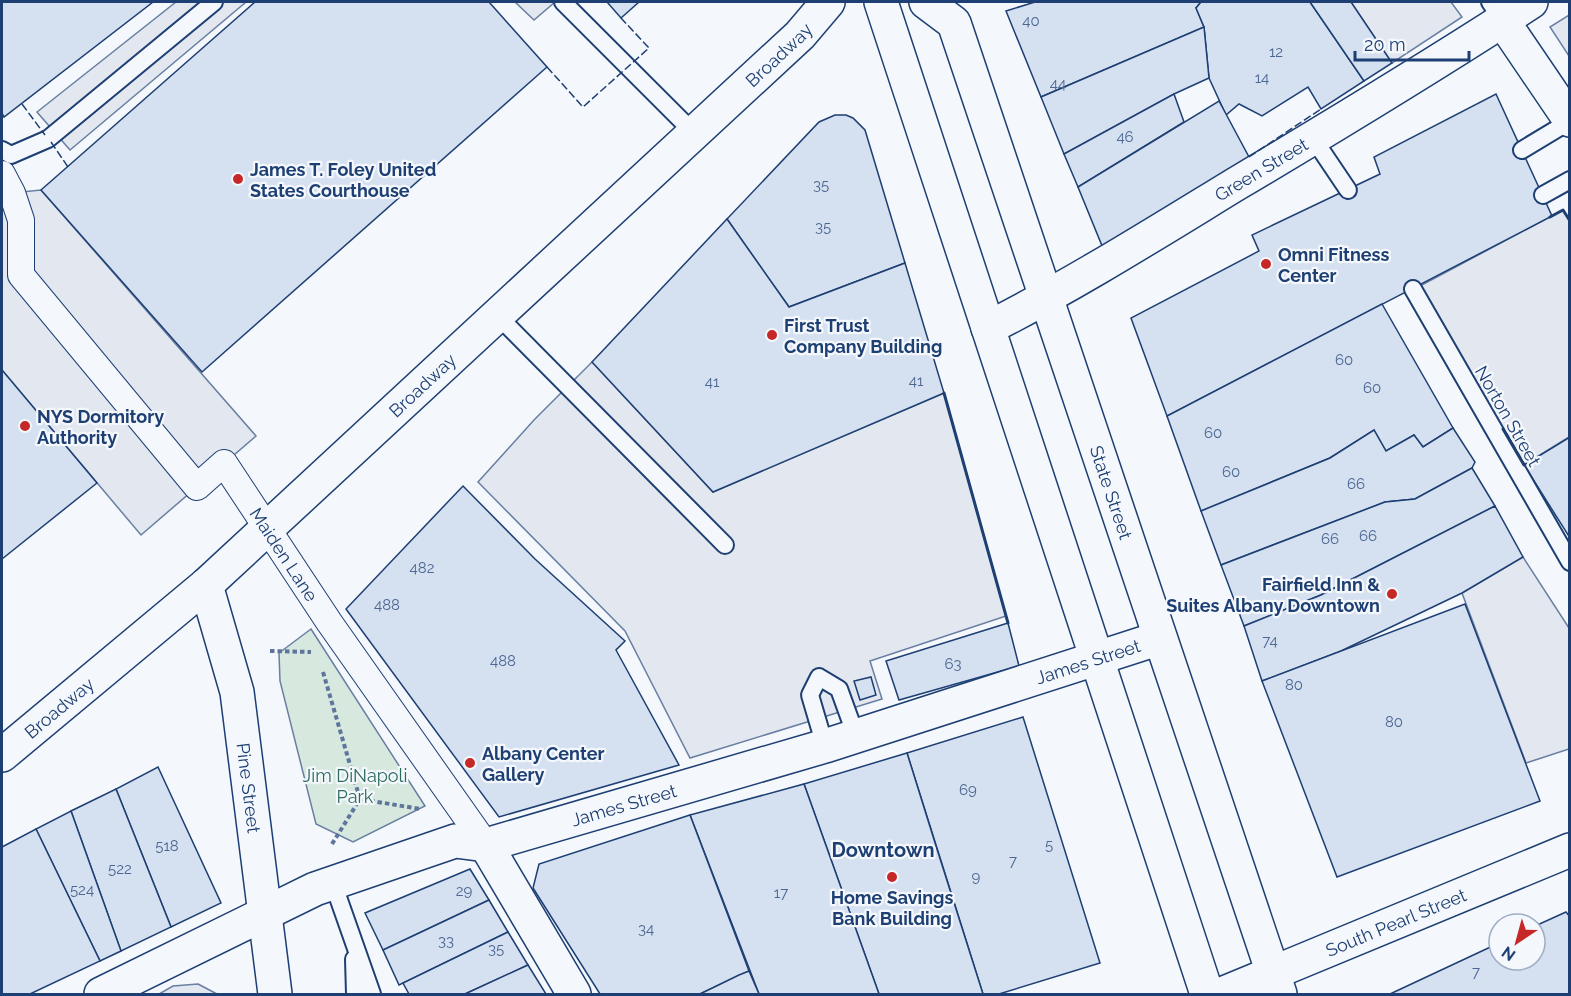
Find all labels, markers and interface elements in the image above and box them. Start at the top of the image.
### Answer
house number: 40 [1022,12,1040,30]
street label: Broadway [741,18,816,91]
scale bar [1355,24,1469,62]
text: 20 m [1364,34,1406,55]
house number: 12 [1269,43,1283,61]
house number: 14 [1255,69,1269,87]
house number: 44 [1050,75,1066,93]
house number: 46 [1116,128,1134,146]
street label: Green Street [1211,133,1311,205]
place label: James T. Foley United States Courthouse [250,159,436,201]
marker: James T. Foley United States Courthouse [231,172,245,186]
house number: 35 [813,176,829,194]
house number: 35 [815,218,831,236]
place label: Omni Fitness Center [1278,244,1389,286]
marker: Omni Fitness Center [1259,257,1273,271]
place label: First Trust Company Building [784,315,942,357]
marker: First Trust Company Building [765,328,779,342]
street label: Broadway [384,349,460,421]
house number: 60 [1335,351,1353,369]
street label: Norton Street [1471,362,1545,470]
house number: 41 [909,372,924,390]
house number: 41 [705,373,720,391]
house number: 60 [1363,379,1381,397]
place label: NYS Dormitory Authority [37,406,164,448]
marker: NYS Dormitory Authority [18,419,32,433]
house number: 60 [1204,424,1222,442]
street label: State Street [1086,443,1137,542]
house number: 60 [1222,463,1240,481]
house number: 66 [1347,475,1365,493]
street label: Maiden Lane [246,504,323,605]
house number: 66 [1359,527,1377,545]
house number: 66 [1321,530,1339,548]
house number: 482 [410,559,435,577]
place label: Fairfield Inn & Suites Albany Downtown [1166,574,1380,616]
marker: Fairfield Inn & Suites Albany Downtown [1385,587,1399,601]
house number: 488 [374,596,400,614]
house number: 74 [1262,632,1278,650]
street label: James Street [1033,635,1143,688]
house number: 488 [490,652,516,670]
house number: 63 [944,655,962,673]
street label: Broadway [20,673,98,742]
house number: 80 [1285,676,1303,694]
house number: 80 [1385,713,1403,731]
street label: Pine Street [233,742,265,834]
place label: Albany Center Gallery [482,743,604,785]
marker: Albany Center Gallery [463,756,477,770]
park label: Jim DiNapoli Park [303,765,407,807]
street label: James Street [569,779,679,830]
house number: 69 [959,781,977,799]
house number: 5 [1045,836,1053,854]
house number: 518 [155,837,179,855]
district label: Downtown [831,838,935,862]
house number: 7 [1009,852,1017,870]
house number: 522 [108,860,132,878]
house number: 9 [972,868,981,886]
marker: Home Savings Bank Building [885,870,899,884]
house number: 524 [70,881,94,899]
house number: 29 [456,882,473,900]
house number: 17 [774,884,788,902]
street label: South Pearl Street [1322,884,1469,961]
place label: Home Savings Bank Building [831,887,953,929]
north arrow [1487,912,1547,972]
house number: 34 [638,920,654,938]
house number: 33 [438,932,454,950]
house number: 35 [488,940,504,958]
text: N [1498,942,1519,965]
house number: 7 [1472,963,1480,981]

